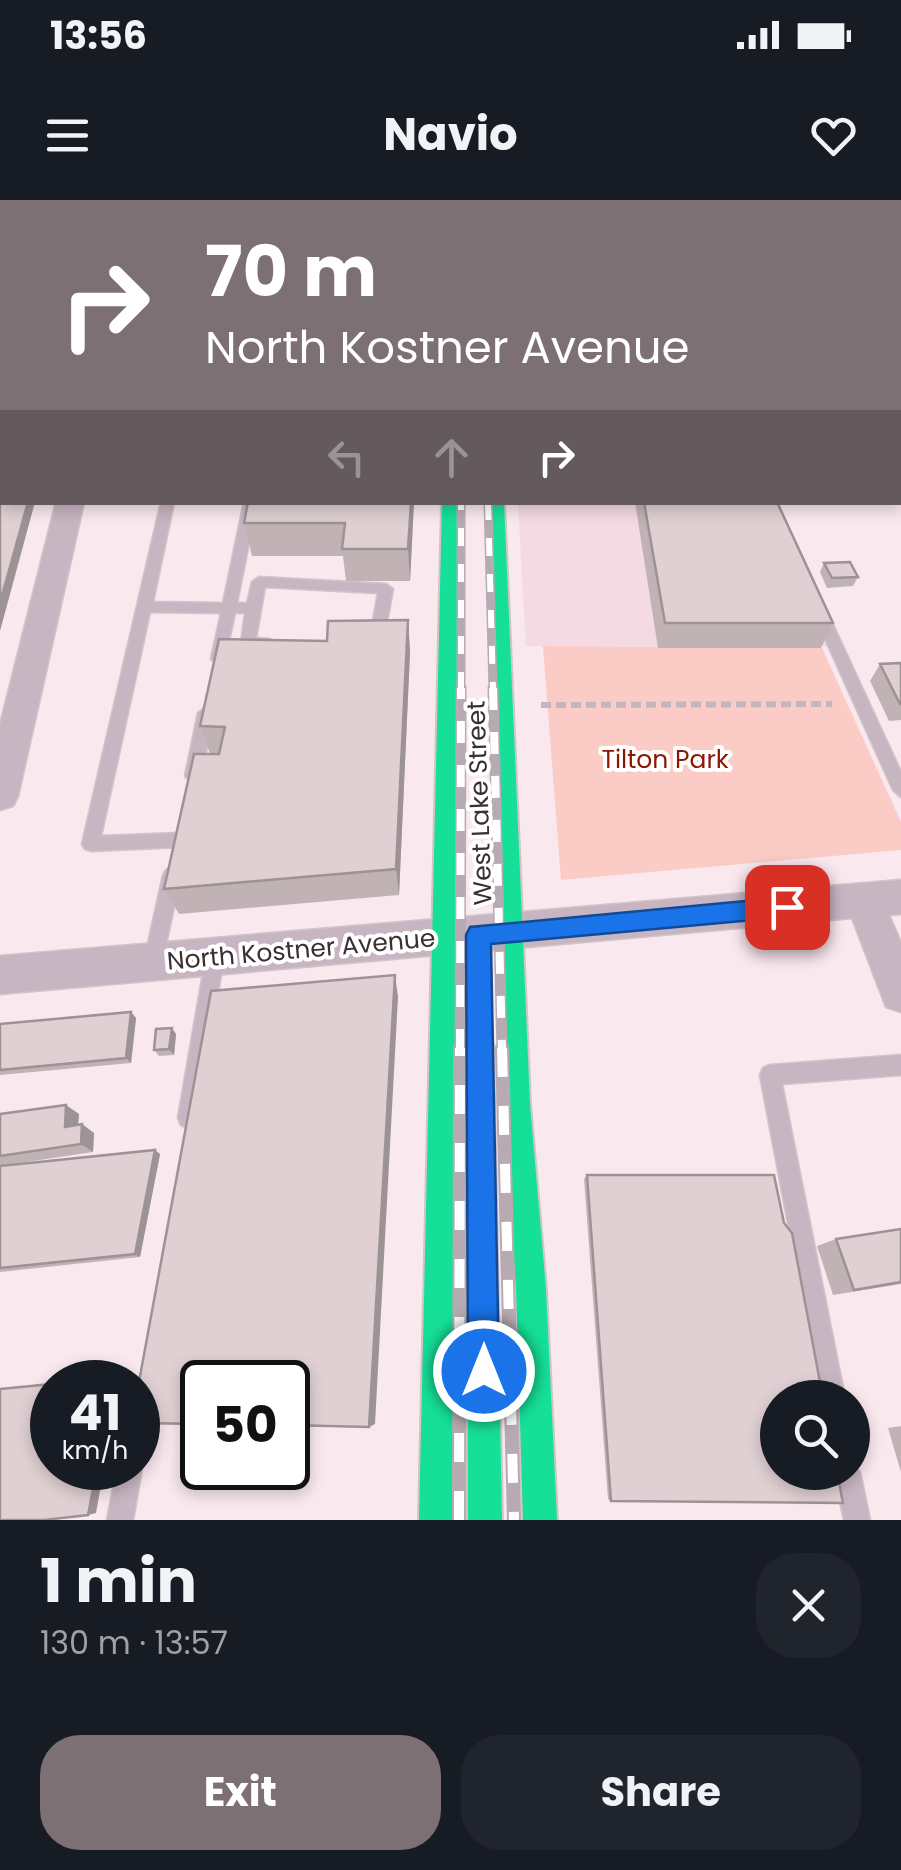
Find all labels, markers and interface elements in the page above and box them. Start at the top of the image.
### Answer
text: 13:56 [50,9,147,62]
text: Navio [383,103,518,166]
icon: menu [40,108,95,163]
icon: heart [806,108,861,163]
text: 70 m [205,222,377,321]
icon: right [40,240,170,370]
text: North Kostner Avenue [205,316,690,379]
icon: left [319,430,374,485]
icon: ahead [424,430,479,485]
icon: right [529,430,584,485]
street label: West Lake Street [458,700,501,906]
park label: Tilton Park [601,742,729,777]
pin [745,865,830,950]
icon: arrive [760,880,815,935]
street label: North Kostner Avenue [165,920,437,979]
position arrow [432,1319,536,1423]
speed limit sign: 50 [180,1360,310,1490]
text: 41 [69,1377,121,1448]
map controls [760,1380,870,1490]
button: search [760,1380,870,1490]
text: km/h [62,1433,128,1468]
text: 1 min [40,1539,197,1623]
button: close [756,1553,861,1658]
text: 130 m · 13:57 [40,1620,228,1665]
button: Exit [40,1735,441,1850]
button: Share [461,1735,861,1850]

